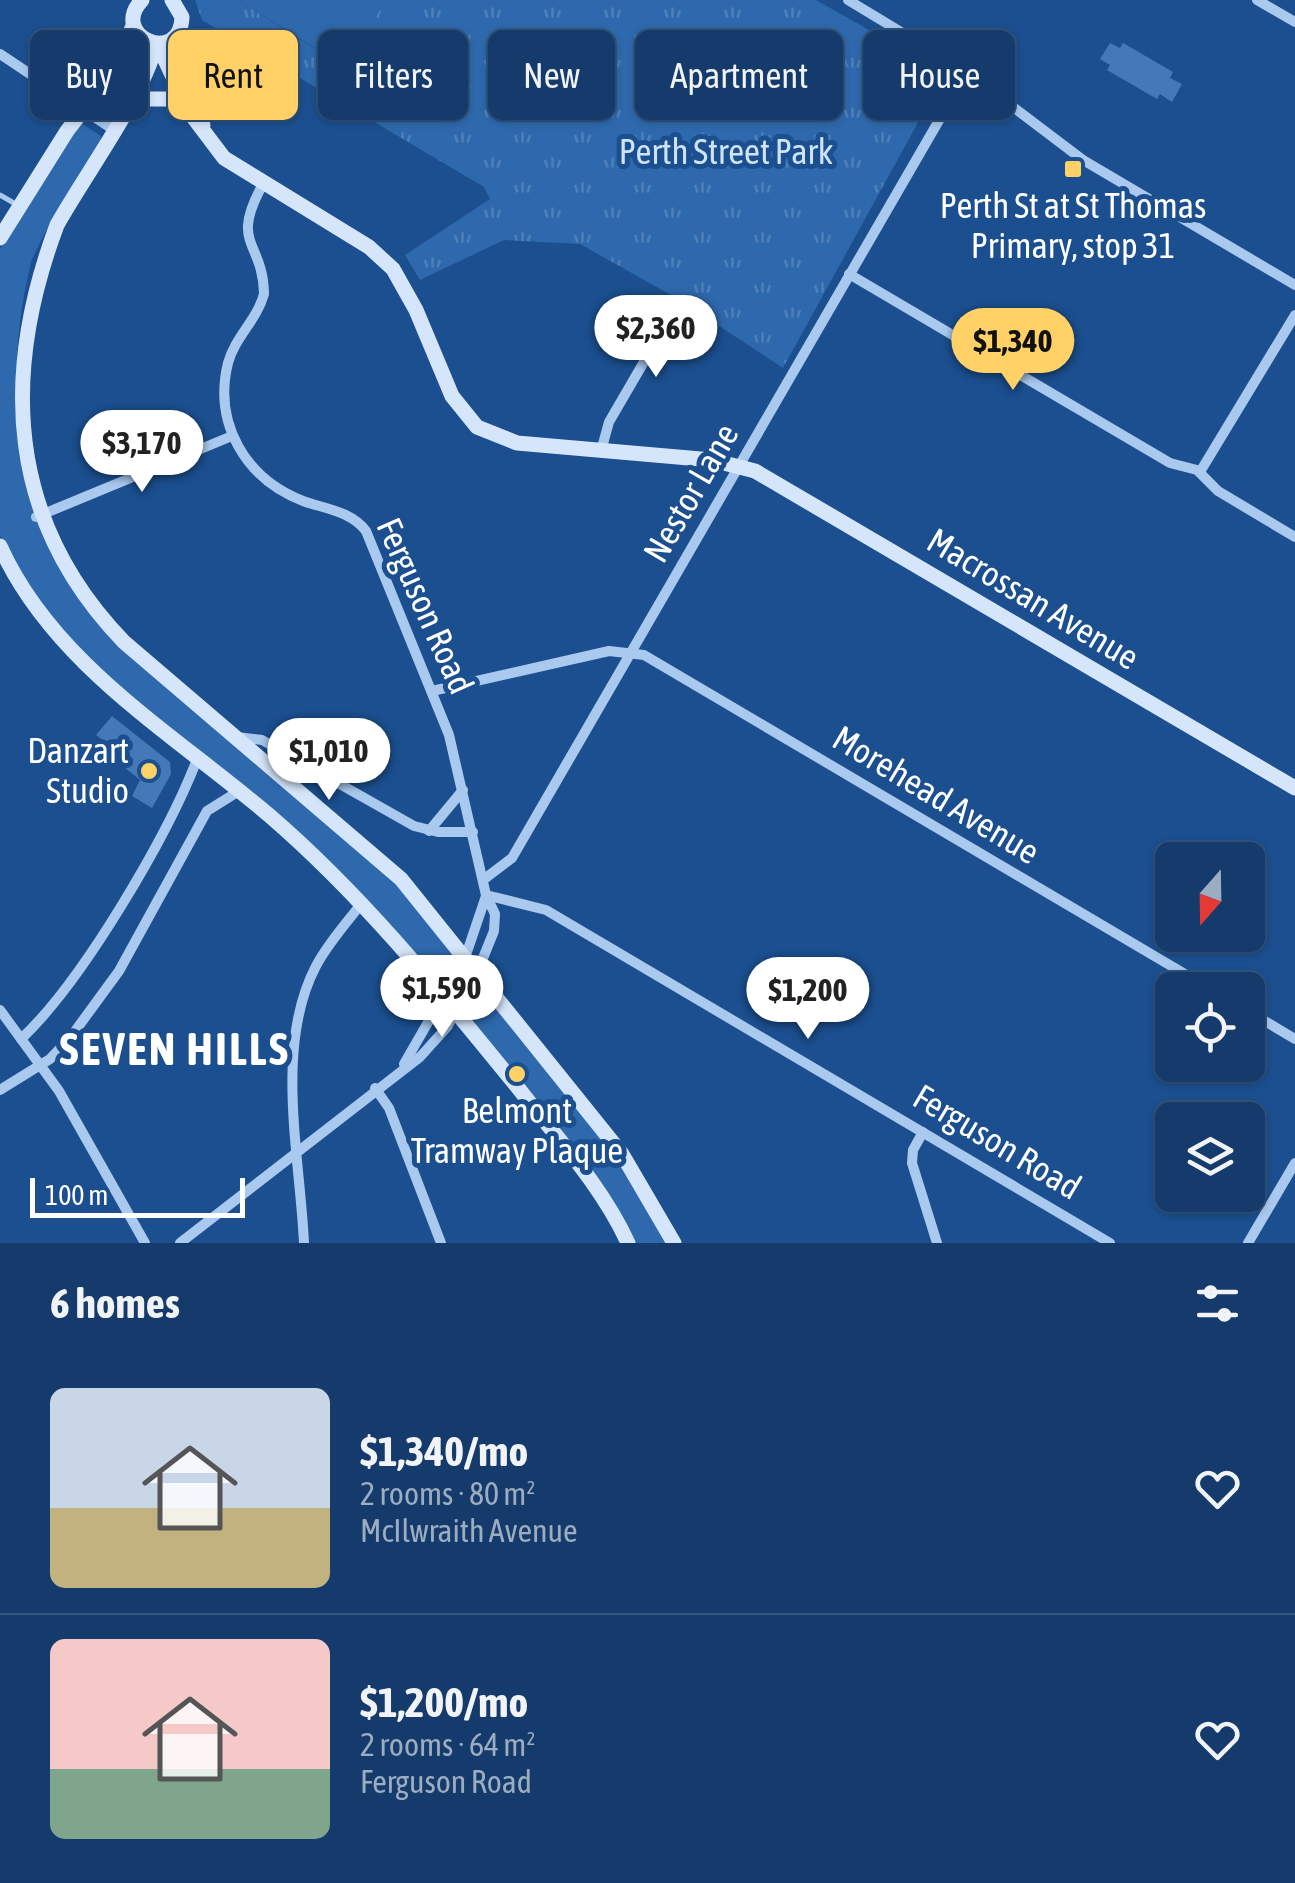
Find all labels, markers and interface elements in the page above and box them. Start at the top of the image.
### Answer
chip: Buy [30,30,148,120]
chip: Rent [168,30,298,120]
chip: Filters [318,30,468,120]
chip: New [488,30,615,120]
chip: Apartment [635,30,843,120]
chip: House [863,30,1015,120]
park label: Perth Street Park [619,131,833,171]
marker: Perth St at St Thomas Primary, stop 31 [1062,158,1084,180]
place label: Perth St at St Thomas Primary, stop 31 [940,185,1206,265]
pin: $2,360 [575,295,737,380]
pin: $1,340 [932,308,1094,393]
text: $2,360 [616,309,696,346]
text: $1,340 [973,322,1053,359]
pin: $3,170 [61,410,223,495]
street label: Nestor Lane [635,416,746,569]
text: $3,170 [102,424,182,461]
street label: Ferguson Road [369,512,482,700]
street label: Macrossan Avenue [921,519,1146,677]
street label: Morehead Avenue [826,717,1047,871]
pin: $1,010 [248,718,410,803]
place label: Danzart Studio [27,730,129,810]
text: $1,010 [289,732,369,769]
marker: Danzart Studio [138,760,160,782]
north arrow [1155,842,1265,952]
map controls [1155,842,1265,1212]
pin: $1,590 [361,955,523,1040]
pin: $1,200 [727,957,889,1042]
text: $1,590 [402,969,482,1006]
text: $1,200 [768,971,848,1008]
button: locate [1155,972,1265,1082]
district label: SEVEN HILLS [60,1023,290,1075]
marker: Belmont Tramway Plaque [506,1063,528,1085]
street label: Ferguson Road [907,1076,1088,1207]
place label: Belmont Tramway Plaque [411,1090,623,1170]
button: layers [1155,1102,1265,1212]
scale bar [30,1173,245,1218]
text: 100 m [45,1179,108,1211]
icon: filters [1190,1276,1245,1331]
text: 6 homes [50,1279,180,1327]
text: $1,340/mo [360,1427,528,1475]
icon: home [130,1428,250,1548]
icon: heart [1190,1461,1245,1516]
text: 2 rooms · 80 m² [360,1475,535,1512]
text: McIlwraith Avenue [360,1512,577,1549]
text: $1,200/mo [360,1678,528,1726]
icon: home [130,1679,250,1799]
icon: heart [1190,1712,1245,1767]
text: 2 rooms · 64 m² [360,1726,535,1763]
text: Ferguson Road [360,1763,532,1800]

